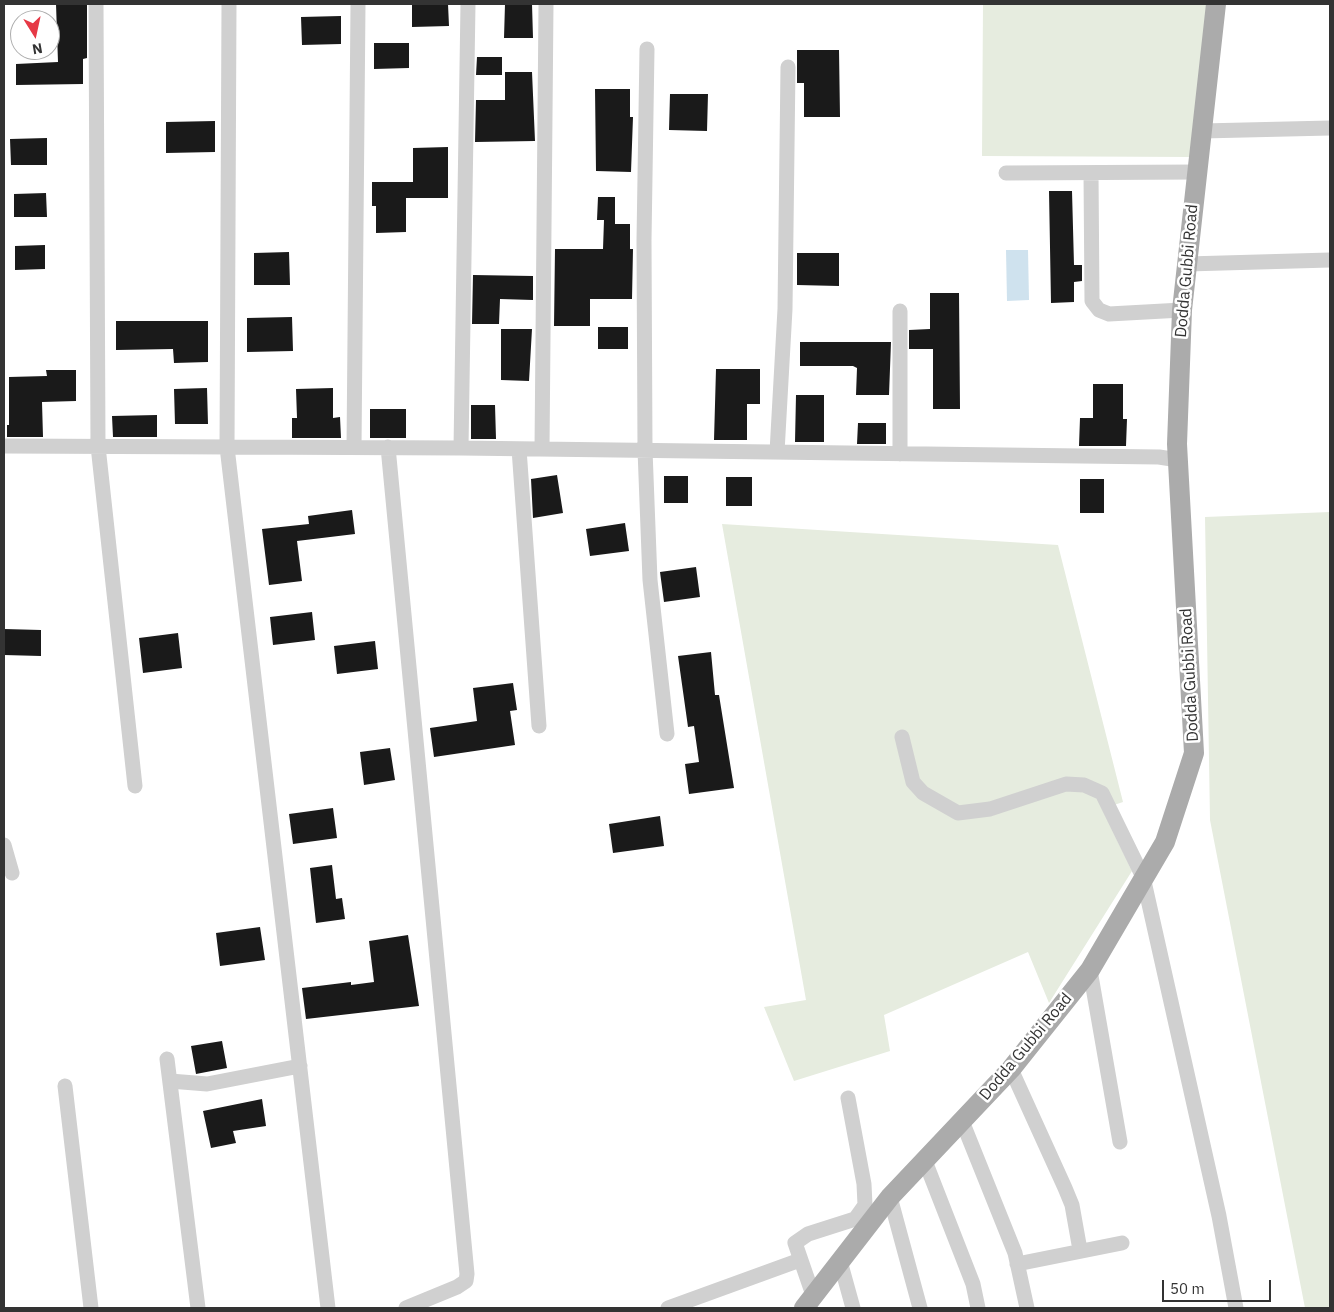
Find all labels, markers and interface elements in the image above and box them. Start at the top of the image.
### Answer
north arrow [10,10,60,60]
text: N [31,39,44,59]
street label: Dodda Gubbi Road [1172,203,1202,339]
street label: Dodda Gubbi Road [1177,608,1203,742]
street label: Dodda Gubbi Road [976,990,1076,1104]
scale bar [1164,1270,1273,1302]
text: 50 m [1170,1279,1205,1298]

